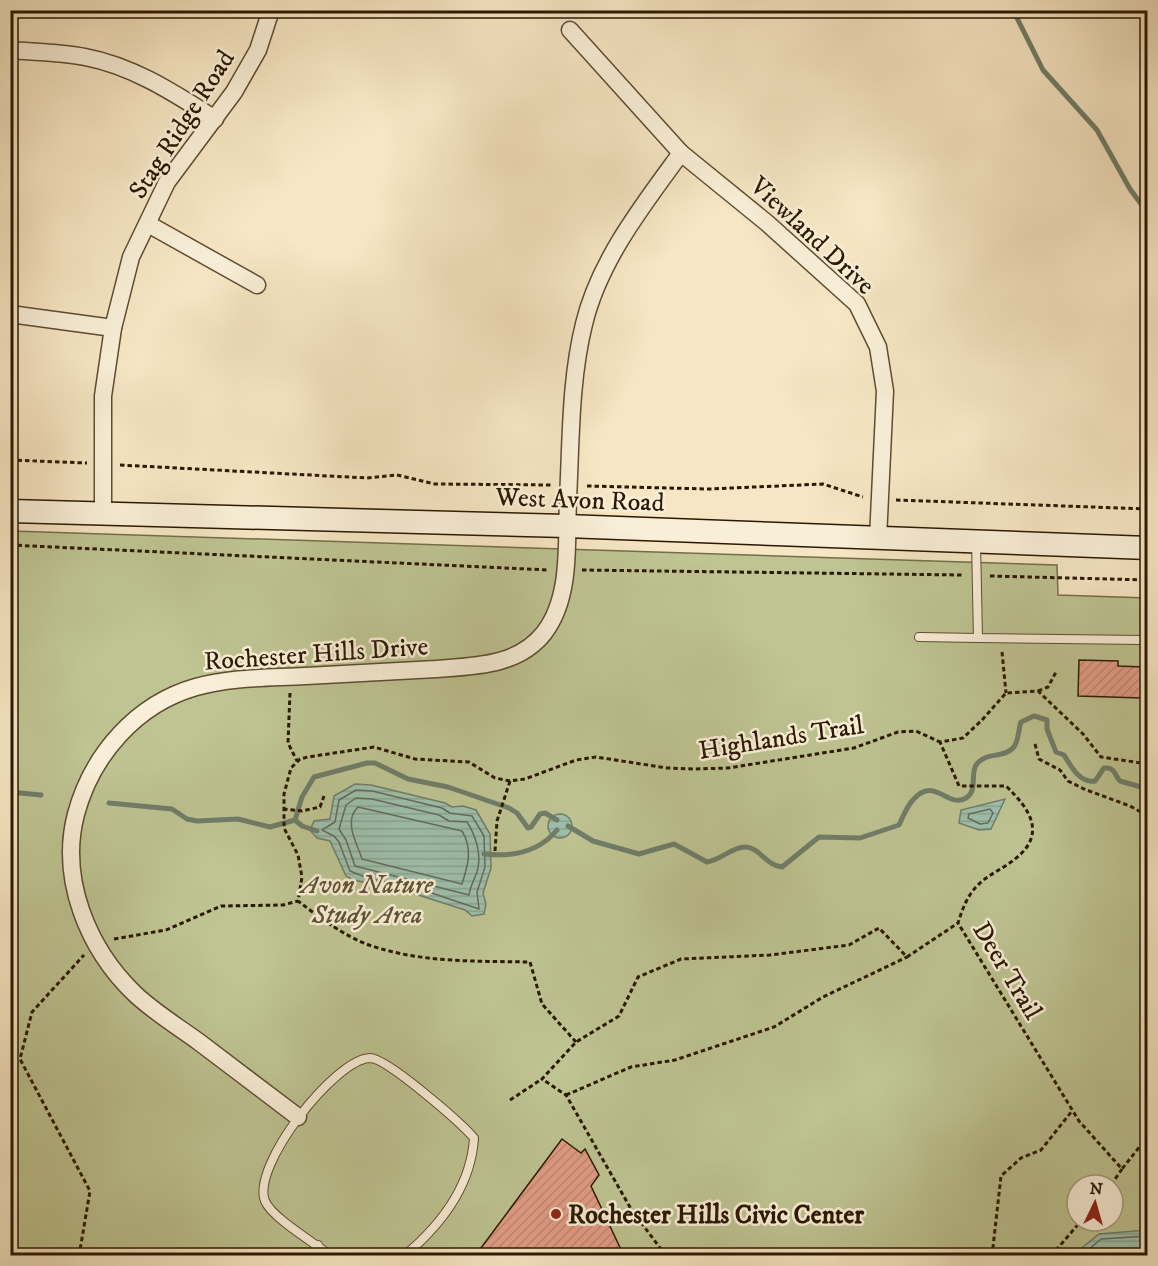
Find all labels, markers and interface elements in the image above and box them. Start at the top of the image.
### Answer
street label: Stag Ridge Road [122,44,243,206]
street label: Viewland Drive [742,169,881,302]
street label: West Avon Road [494,481,665,520]
street label: Rochester Hills Drive [203,630,429,679]
street label: Highlands Trail [696,709,866,768]
park label: Avon Nature Study Area [298,869,434,932]
street label: Deer Trail [965,916,1049,1026]
north arrow [1065,1173,1125,1233]
text: N [1089,1179,1104,1200]
place label: Rochester Hills Civic Center [568,1199,864,1232]
marker: Rochester Hills Civic Center [549,1207,563,1221]

